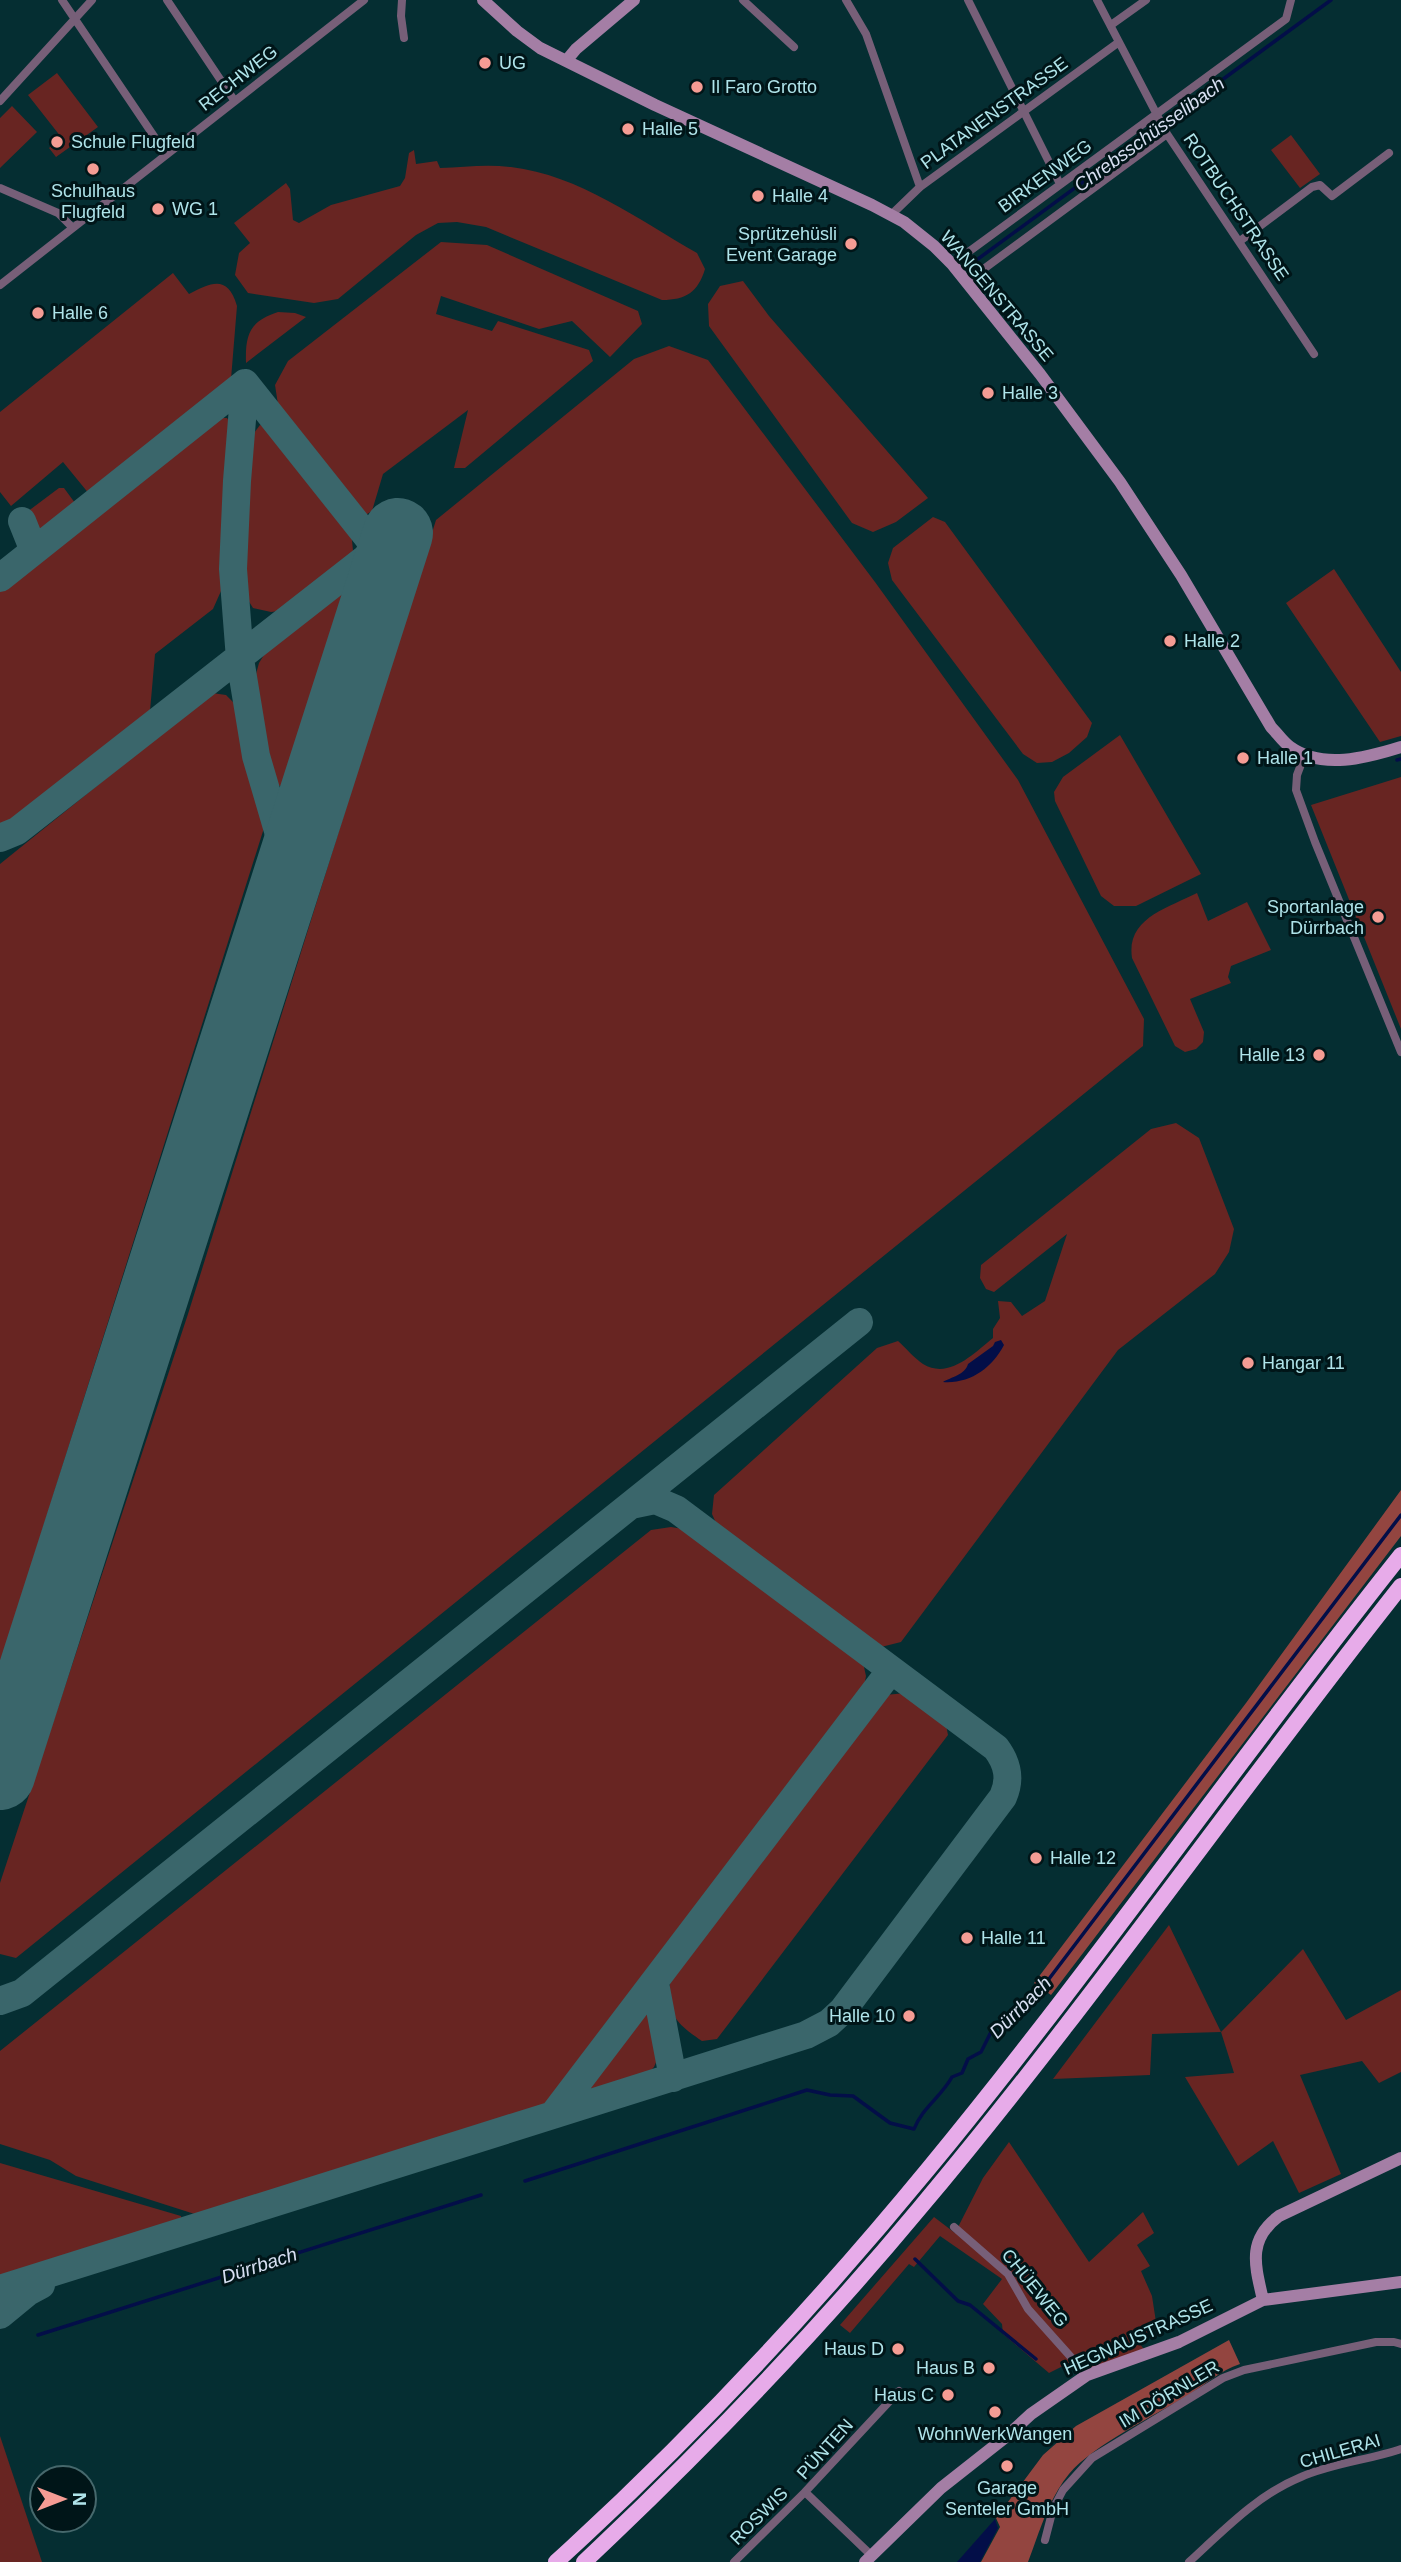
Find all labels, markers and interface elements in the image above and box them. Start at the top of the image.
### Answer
street label: RECHWEG [195,41,281,115]
place label: UG [499,53,526,73]
street label: PLATANENSTRASSE [917,53,1071,173]
marker: UG [477,55,493,71]
water label: Chrebsschüsselibach [1070,73,1229,196]
place label: Il Faro Grotto [711,77,817,97]
marker: Il Faro Grotto [689,79,705,95]
place label: Halle 5 [642,119,698,139]
marker: Halle 5 [620,121,636,137]
street label: ROTBUCHSTRASSE [1179,130,1293,284]
place label: Schule Flugfeld [71,132,195,152]
marker: Schule Flugfeld [49,134,65,150]
street label: BIRKENWEG [995,136,1095,216]
marker: Schulhaus Flugfeld [85,161,101,177]
place label: Schulhaus Flugfeld [51,181,135,222]
place label: Halle 4 [772,186,828,206]
marker: Halle 4 [750,188,766,204]
place label: WG 1 [172,199,218,219]
marker: WG 1 [150,201,166,217]
place label: Sprützehüsli Event Garage [726,224,837,265]
street label: WANGENSTRASSE [937,227,1057,365]
marker: Sprützehüsli Event Garage [843,236,859,252]
place label: Halle 6 [52,303,108,323]
marker: Halle 6 [30,305,46,321]
place label: Halle 3 [1002,383,1058,403]
marker: Halle 3 [980,385,996,401]
place label: Halle 2 [1184,631,1240,651]
marker: Halle 2 [1162,633,1178,649]
place label: Halle 1 [1257,748,1313,768]
marker: Halle 1 [1235,750,1251,766]
place label: Sportanlage Dürrbach [1267,897,1364,938]
marker: Sportanlage Dürrbach [1370,909,1386,925]
place label: Halle 13 [1239,1045,1305,1065]
marker: Halle 13 [1311,1047,1327,1063]
place label: Hangar 11 [1262,1353,1345,1373]
marker: Hangar 11 [1240,1355,1256,1371]
place label: Halle 12 [1050,1848,1116,1868]
marker: Halle 12 [1028,1850,1044,1866]
place label: Halle 11 [981,1928,1046,1948]
marker: Halle 11 [959,1930,975,1946]
water label: Dürrbach [985,1972,1055,2042]
place label: Halle 10 [829,2006,895,2026]
marker: Halle 10 [901,2008,917,2024]
water label: Dürrbach [219,2243,300,2288]
street label: CHÜEWEG [998,2245,1072,2331]
street label: HEGNAUSTRASSE [1060,2295,1216,2379]
place label: Haus D [824,2339,884,2359]
marker: Haus D [890,2341,906,2357]
street label: IM DÖRNLER [1115,2356,1223,2432]
place label: Haus B [916,2358,975,2378]
marker: Haus B [981,2360,997,2376]
place label: Haus C [874,2385,934,2405]
marker: Haus C [940,2387,956,2403]
marker: WohnWerkWangen [987,2404,1003,2420]
street label: PÜNTEN [793,2415,857,2483]
place label: WohnWerkWangen [918,2424,1072,2444]
street label: CHILERAI [1297,2430,1383,2472]
marker: Garage Senteler GmbH [999,2458,1015,2474]
north arrow [28,2464,98,2534]
place label: Garage Senteler GmbH [945,2478,1069,2519]
street label: ROSWIS [726,2483,792,2549]
text: N [69,2492,90,2506]

